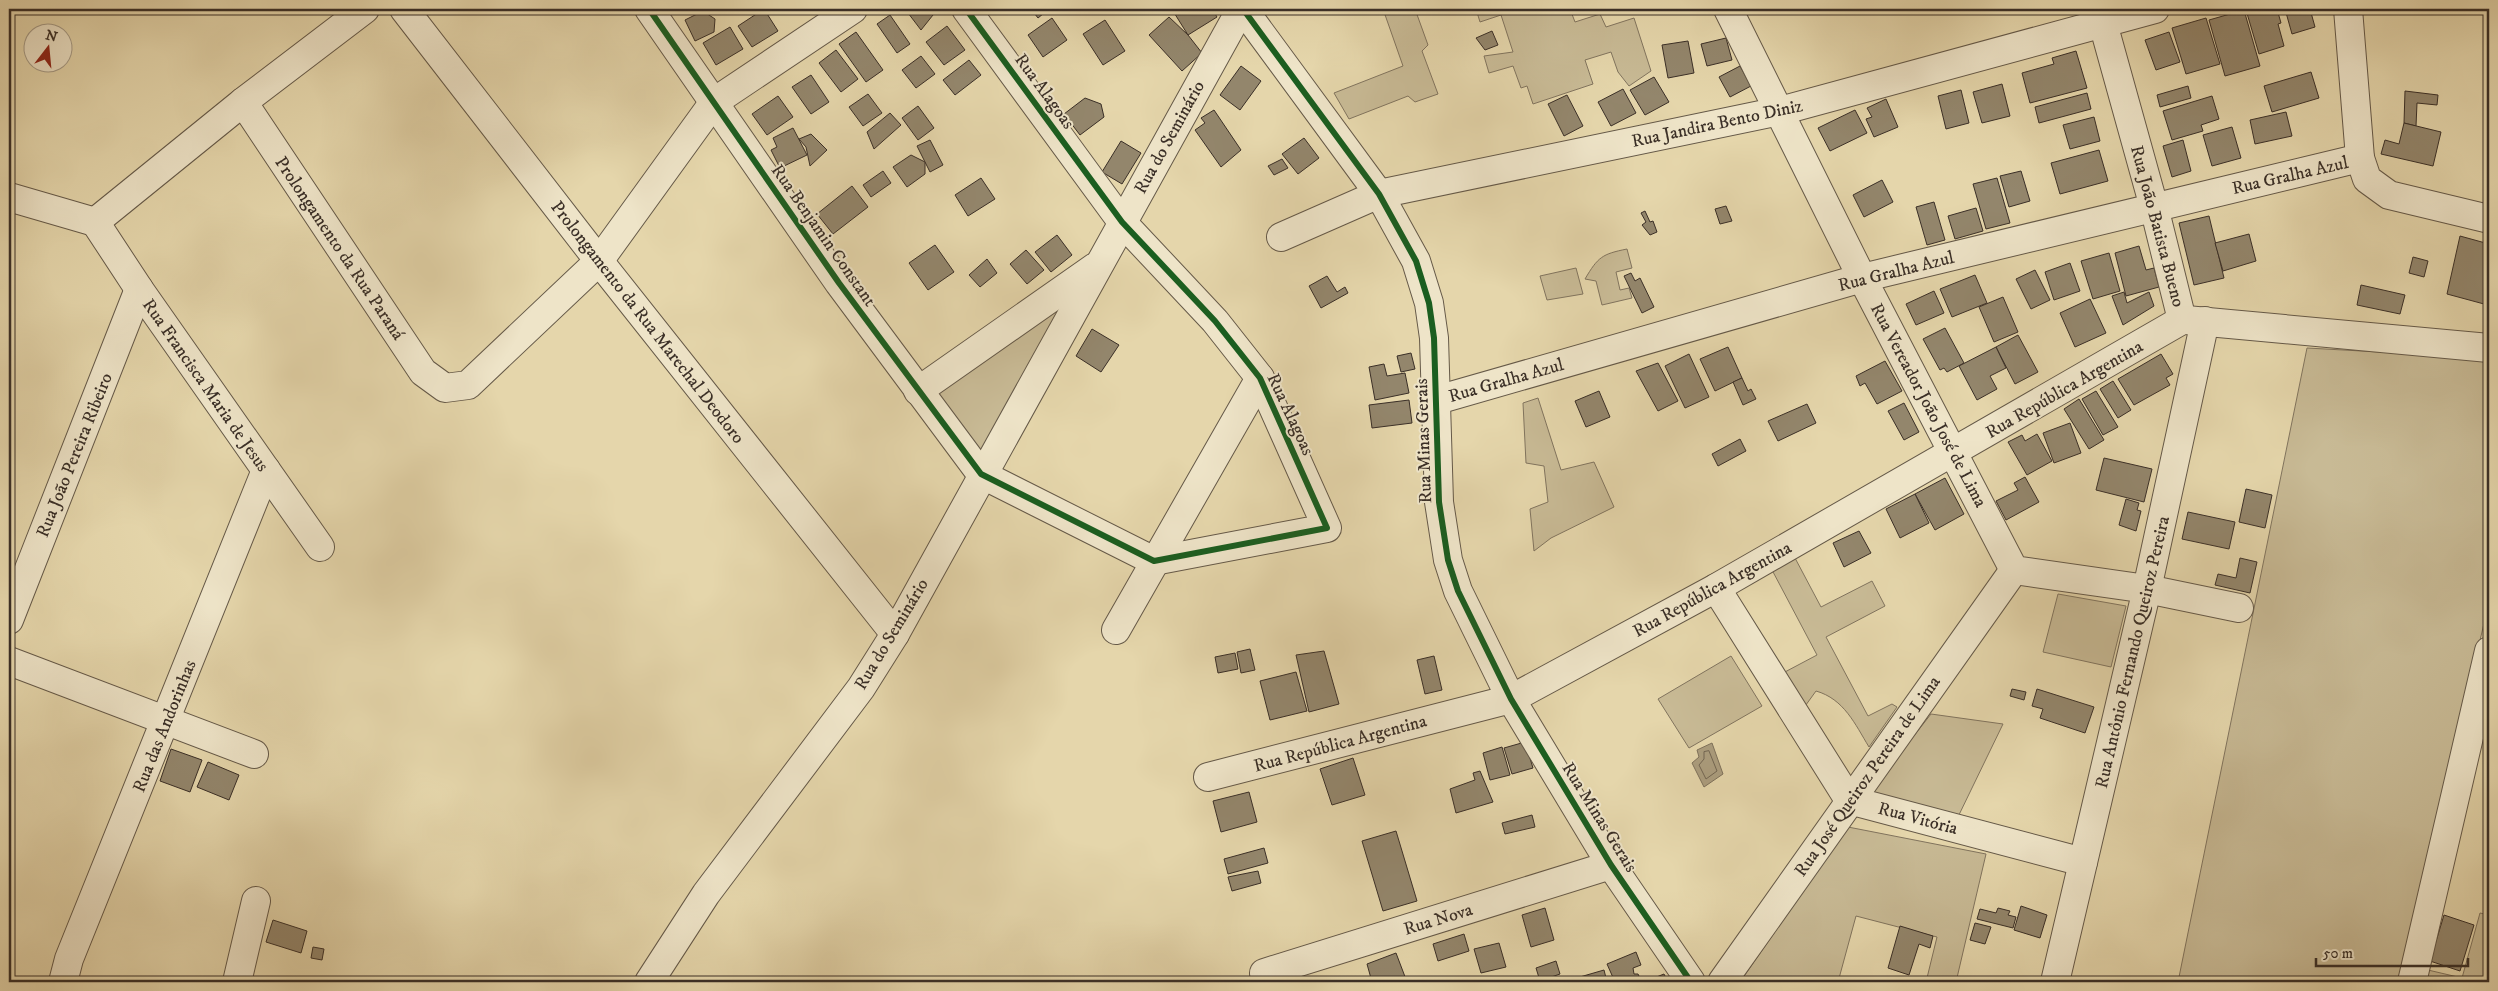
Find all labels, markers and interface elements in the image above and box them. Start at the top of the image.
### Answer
north arrow [22,22,72,72]
text: N [43,26,60,47]
street label: Rua Alagoas [1009,50,1079,134]
street label: Rua do Seminário [1130,77,1210,198]
street label: Rua Jandira Bento Diniz [1630,95,1805,153]
street label: Rua João Batista Bueno [2125,143,2189,310]
street label: Rua Gralha Azul [2230,152,2351,200]
street label: Prolongamento da Rua Paraná [270,153,409,345]
street label: Rua Benjamin Constant [766,160,881,311]
street label: Prolongamento da Rua Marechal Deodoro [546,197,749,449]
street label: Rua Gralha Azul [1836,247,1957,297]
street label: Rua Francisca Maria de Jesus [137,295,273,476]
street label: Rua Vereador João José de Lima [1865,300,1991,512]
street label: Rua República Argentina [1982,336,2147,444]
street label: Rua Gralha Azul [1446,354,1567,408]
street label: Rua João Pereira Ribeiro [32,370,118,541]
street label: Rua Alagoas [1262,370,1319,459]
street label: Rua Minas Gerais [1411,378,1437,504]
street label: Rua Antônio Fernando Queiroz Pereira [2091,514,2175,791]
street label: Rua República Argentina [1629,537,1796,643]
street label: Rua do Seminário [850,575,934,694]
street label: Rua das Andorinhas [128,657,202,796]
street label: Rua José Queiroz Pereira de Lima [1790,672,1946,881]
street label: Rua República Argentina [1251,710,1429,778]
street label: Rua Minas Gerais [1557,759,1642,876]
street label: Rua Vitória [1876,798,1960,840]
street label: Rua Nova [1401,899,1476,941]
scale bar [2316,936,2468,968]
text: 50 m [2323,944,2353,963]

